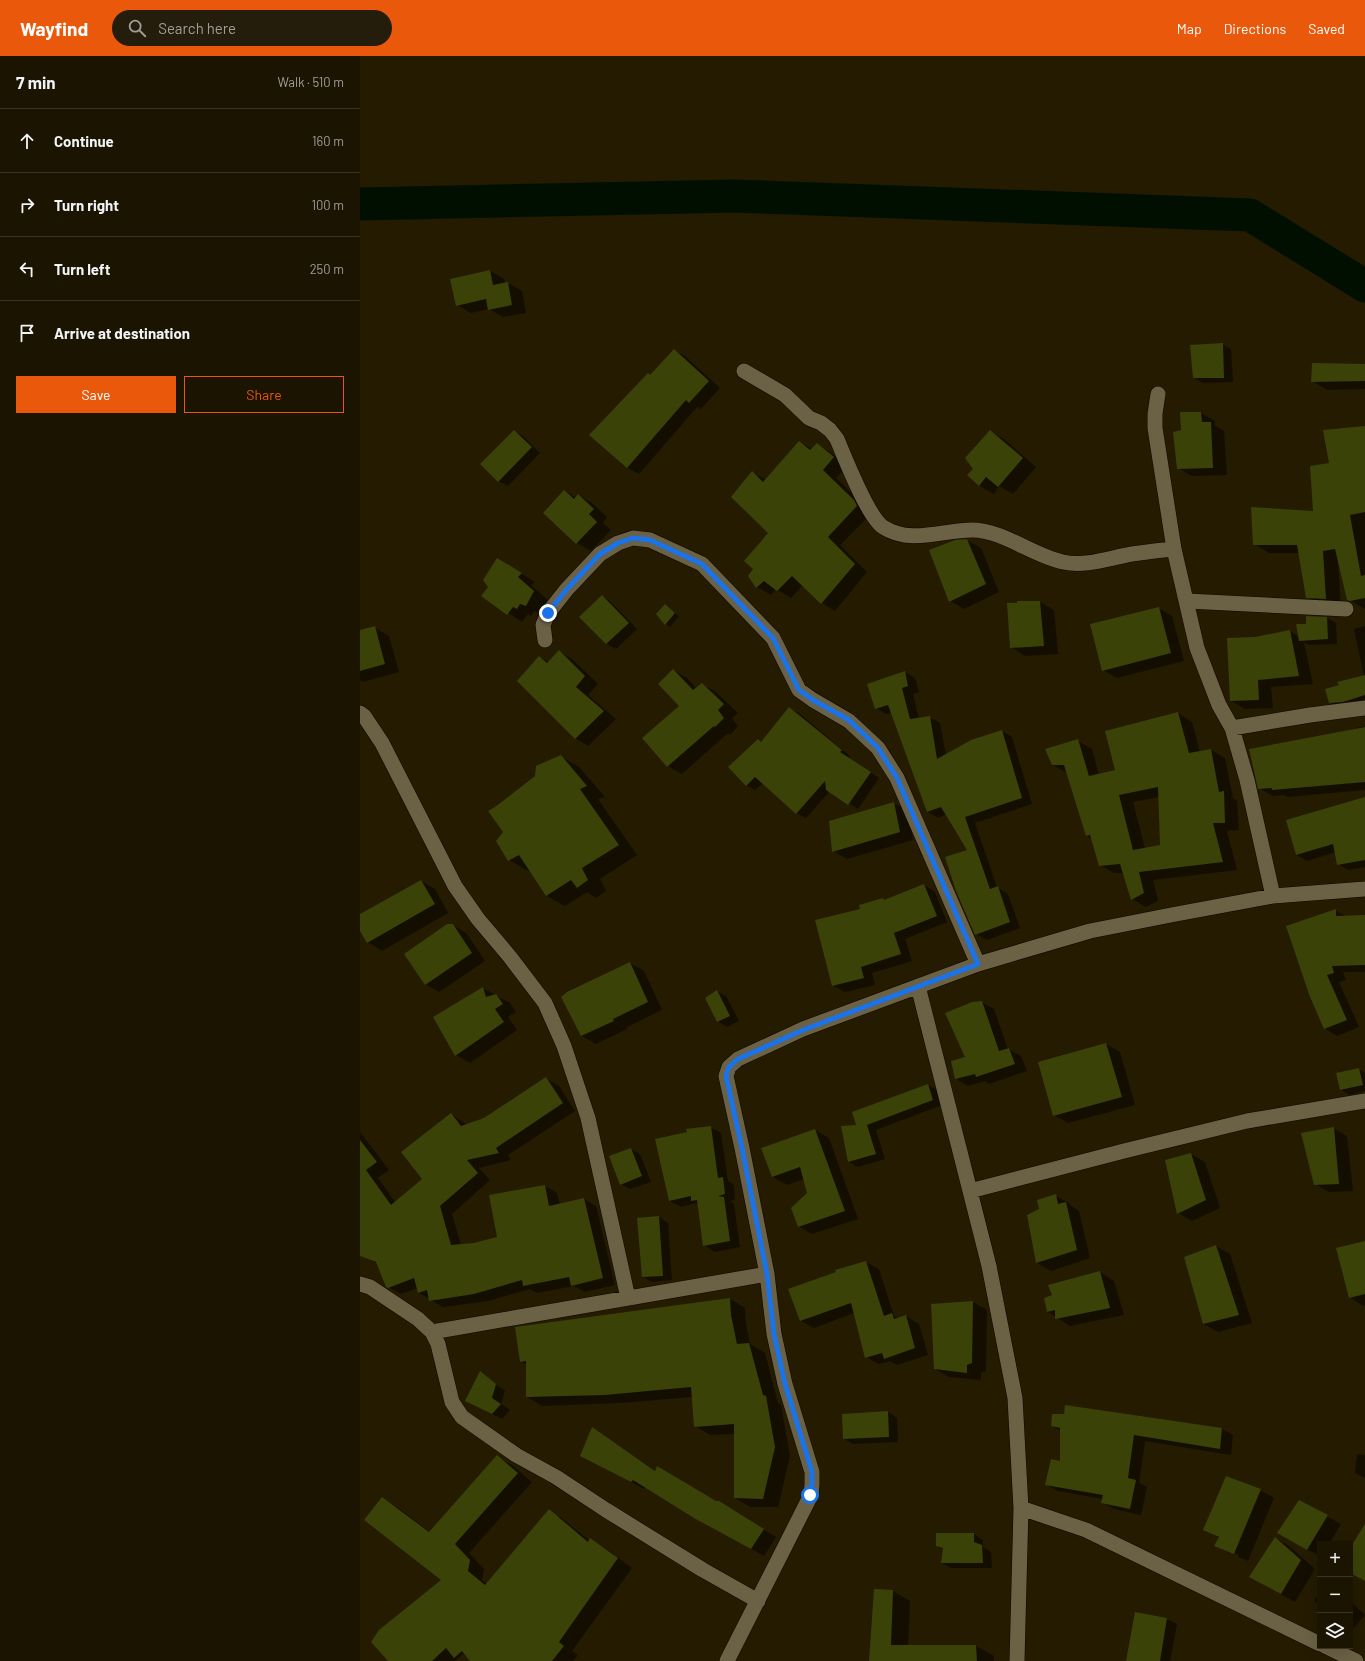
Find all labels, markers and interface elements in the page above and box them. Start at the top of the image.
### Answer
search box [112,10,392,46]
text: Wayfind [20,17,88,40]
icon: search [126,17,148,39]
text: Search here [158,19,236,37]
text: Map [1177,20,1202,37]
text: Directions [1224,20,1286,37]
text: Saved [1308,20,1345,37]
text: 7 min [16,72,56,92]
text: Walk · 510 m [278,74,344,90]
icon: ahead [16,130,38,152]
text: Continue [54,132,114,150]
text: 160 m [312,133,344,149]
icon: right [16,194,38,216]
text: Turn right [54,196,119,214]
text: 100 m [311,197,344,213]
icon: left [16,258,38,280]
text: Turn left [54,260,110,278]
text: 250 m [310,261,344,277]
icon: arrive [16,322,38,344]
text: Arrive at destination [54,324,190,342]
button: Save [16,376,176,413]
button: Share [184,376,344,413]
route end [539,604,557,622]
route start [801,1486,819,1504]
map controls [1317,1541,1353,1649]
button: + [1317,1541,1353,1577]
button: − [1317,1577,1353,1613]
button: layers [1317,1613,1353,1649]

